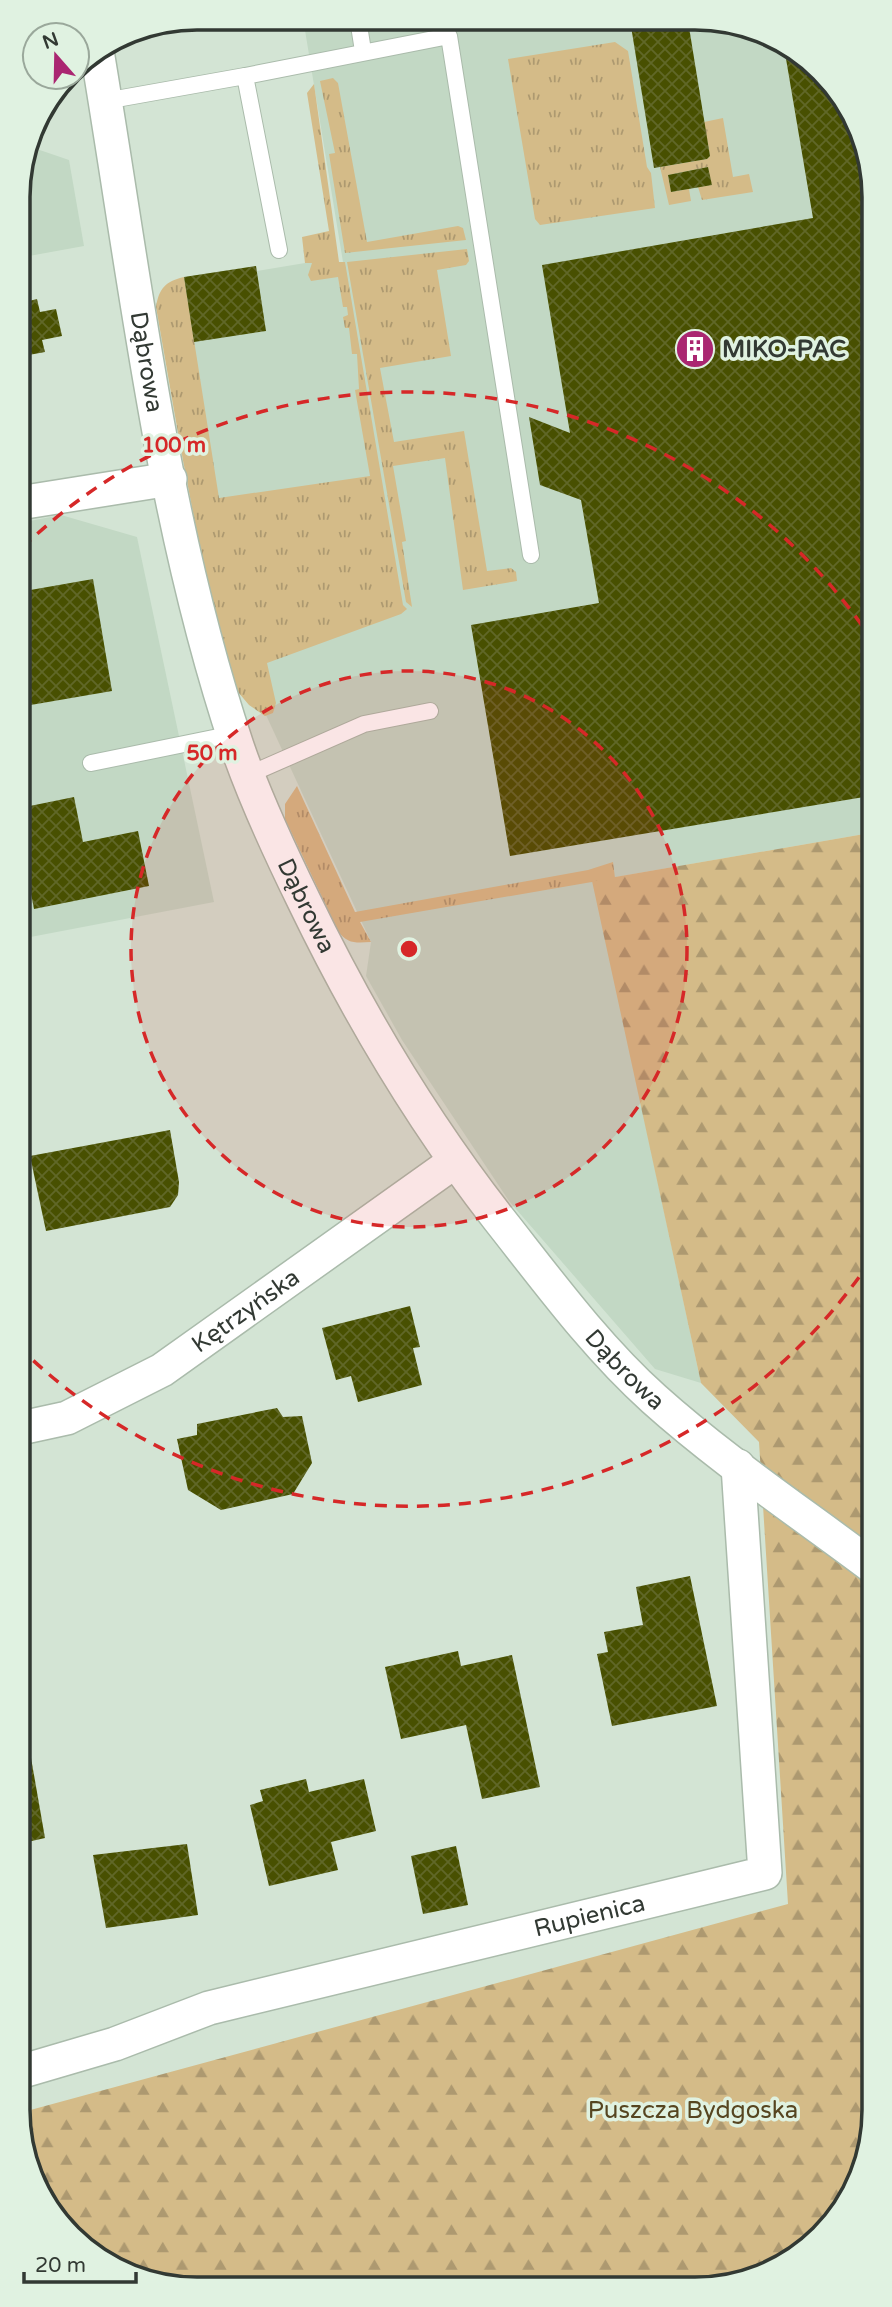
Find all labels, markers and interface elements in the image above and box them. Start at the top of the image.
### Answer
north arrow [21,21,91,91]
text: N [40,28,61,54]
street label: Dąbrowa [124,309,170,415]
building icon: MIKO-PAC [674,328,716,370]
place label: MIKO-PAC [722,335,846,364]
text: 100 m [142,433,206,458]
text: 50 m [186,741,238,766]
street label: Dąbrowa [271,854,342,958]
centre of rings [397,937,421,961]
street label: Kętrzyńska [186,1262,305,1359]
street label: Dąbrowa [579,1323,671,1416]
street label: Rupienica [531,1888,648,1943]
park label: Puszcza Bydgoska [588,2096,798,2125]
scale bar [24,2240,136,2284]
text: 20 m [35,2253,86,2278]

